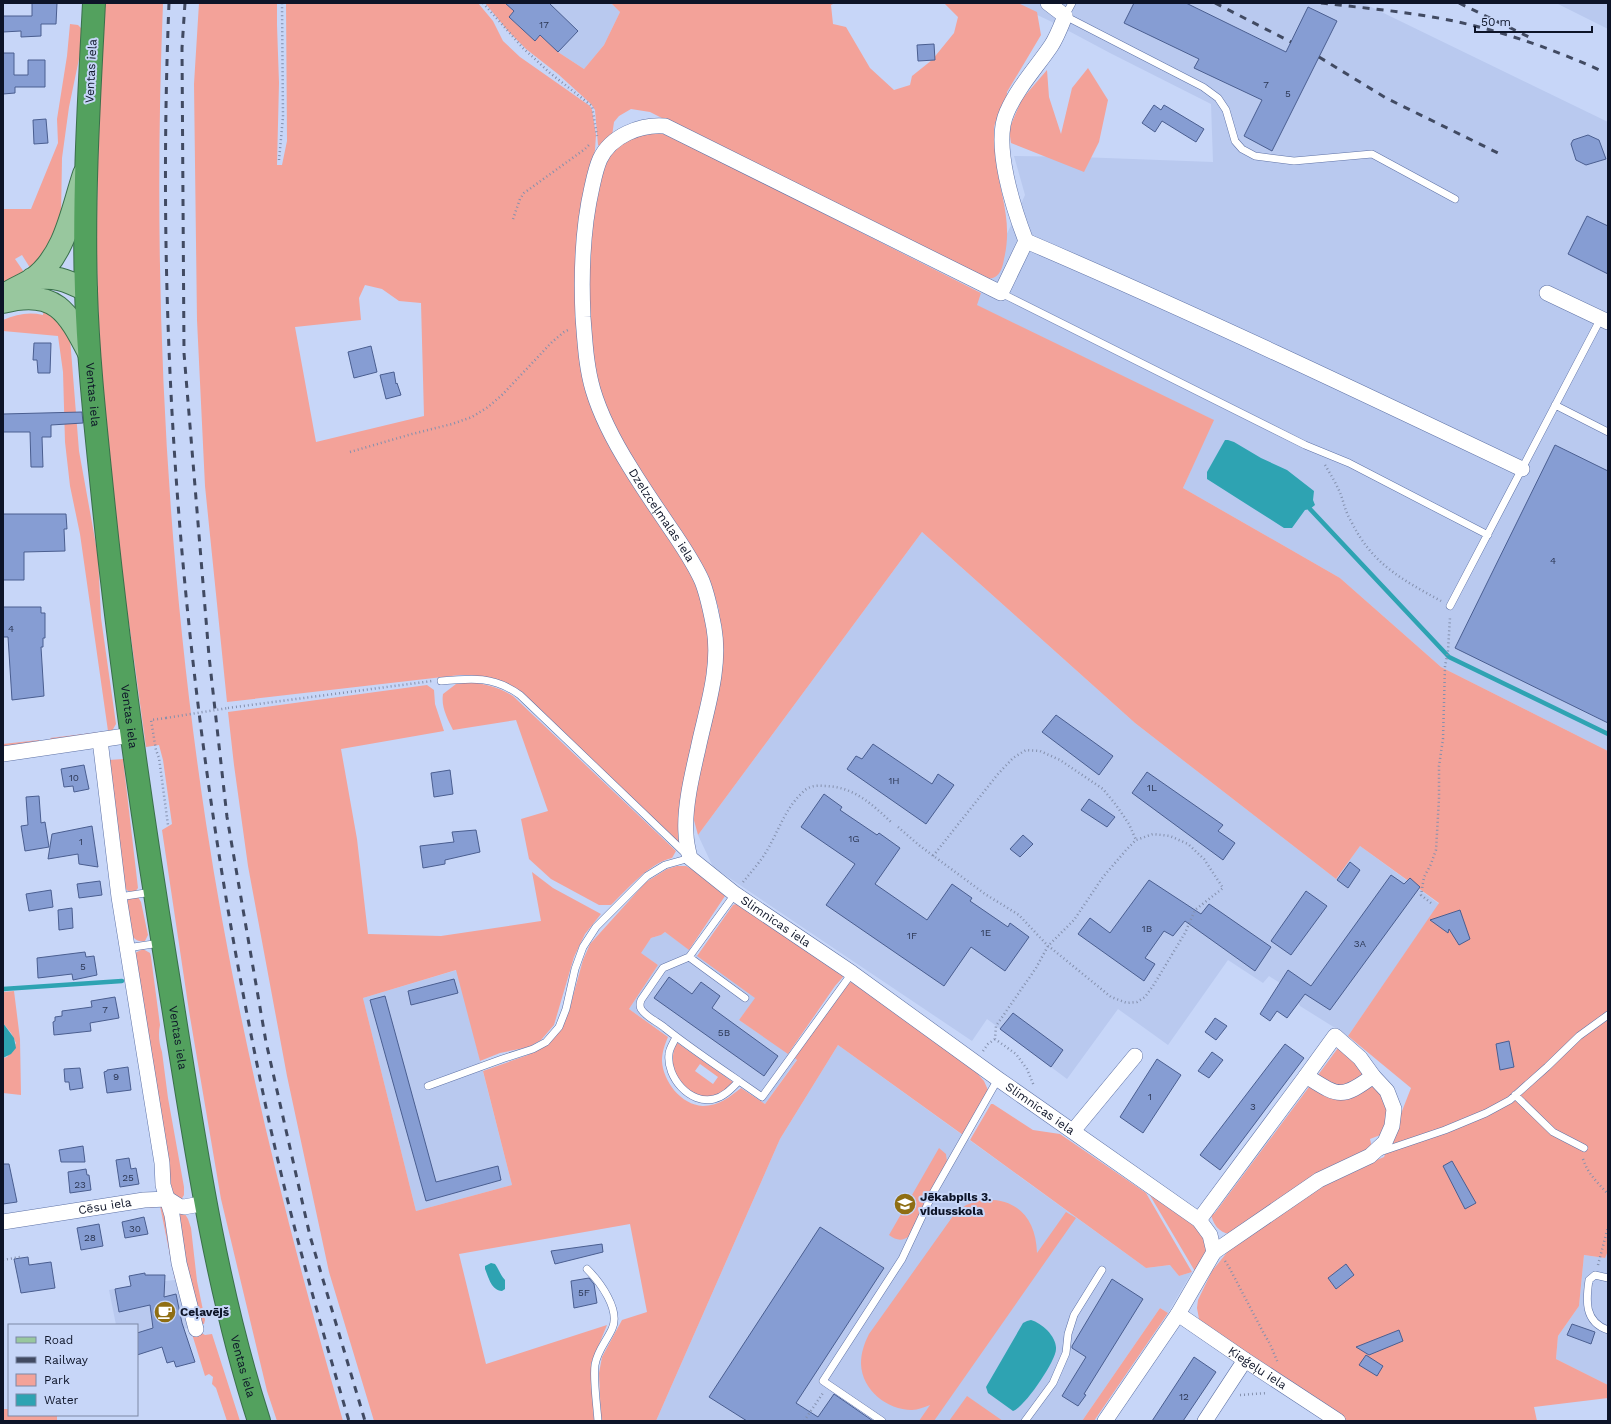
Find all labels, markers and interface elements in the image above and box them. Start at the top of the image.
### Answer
scale bar [1475,8,1592,34]
text: 50 m [1481,15,1511,29]
house number: 17 [539,19,549,30]
street label: Ventas iela [82,38,100,103]
house number: 7 [1263,79,1269,90]
house number: 5 [1285,88,1291,99]
street label: Ventas iela [83,362,103,428]
street label: Dzelzceļmalas iela [626,466,698,565]
house number: 4 [1550,555,1556,566]
house number: 4 [8,623,14,634]
street label: Ventas iela [118,684,140,750]
house number: 10 [69,772,79,783]
house number: 1H [888,775,900,786]
house number: 1L [1147,782,1157,793]
house number: 1G [848,833,860,844]
house number: 1 [79,836,83,847]
street label: Slimnīcas iela [738,893,813,950]
house number: 1B [1142,923,1152,934]
house number: 1E [981,927,991,938]
house number: 1F [907,930,917,941]
house number: 3A [1354,938,1367,949]
house number: 5 [80,961,86,972]
house number: 7 [102,1004,108,1015]
street label: Ventas iela [166,1005,190,1071]
house number: 5B [718,1027,730,1038]
house number: 9 [113,1071,119,1082]
street label: Slimnīcas iela [1003,1080,1078,1138]
house number: 1 [1148,1091,1152,1102]
house number: 3 [1250,1101,1256,1112]
house number: 25 [122,1172,134,1183]
house number: 23 [74,1179,86,1190]
place label: Jēkabpils 3. vidusskola [919,1190,992,1218]
school or university icon: Jēkabpils 3. vidusskola [892,1191,918,1217]
street label: Cēsu iela [77,1195,133,1217]
house number: 30 [129,1223,141,1234]
house number: 28 [84,1232,96,1243]
house number: 5F [578,1287,590,1298]
cafe icon: Ceļavējš [152,1299,178,1325]
place label: Ceļavējš [180,1305,230,1319]
legend [8,1324,138,1416]
text: Road [44,1333,73,1347]
street label: Ventas iela [228,1333,258,1399]
street label: Ķieģeļu iela [1225,1344,1289,1392]
text: Railway [44,1353,89,1367]
text: Park [44,1373,70,1387]
house number: 12 [1179,1391,1189,1402]
text: Water [44,1393,79,1407]

